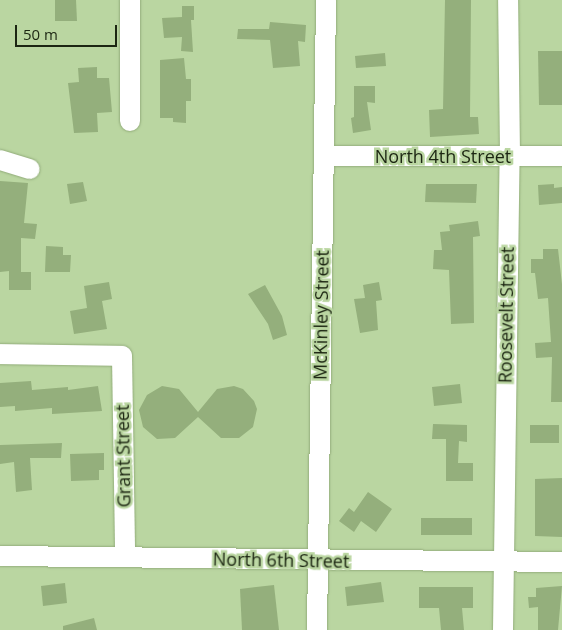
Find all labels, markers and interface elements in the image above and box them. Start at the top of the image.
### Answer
scale bar [18,15,120,47]
text: 50 m [23,24,58,44]
street label: North 4th Street [375,145,511,167]
street label: Roosevelt Street [494,247,518,383]
street label: McKinley Street [309,250,333,380]
street label: Grant Street [111,404,135,508]
street label: North 6th Street [213,548,349,572]

